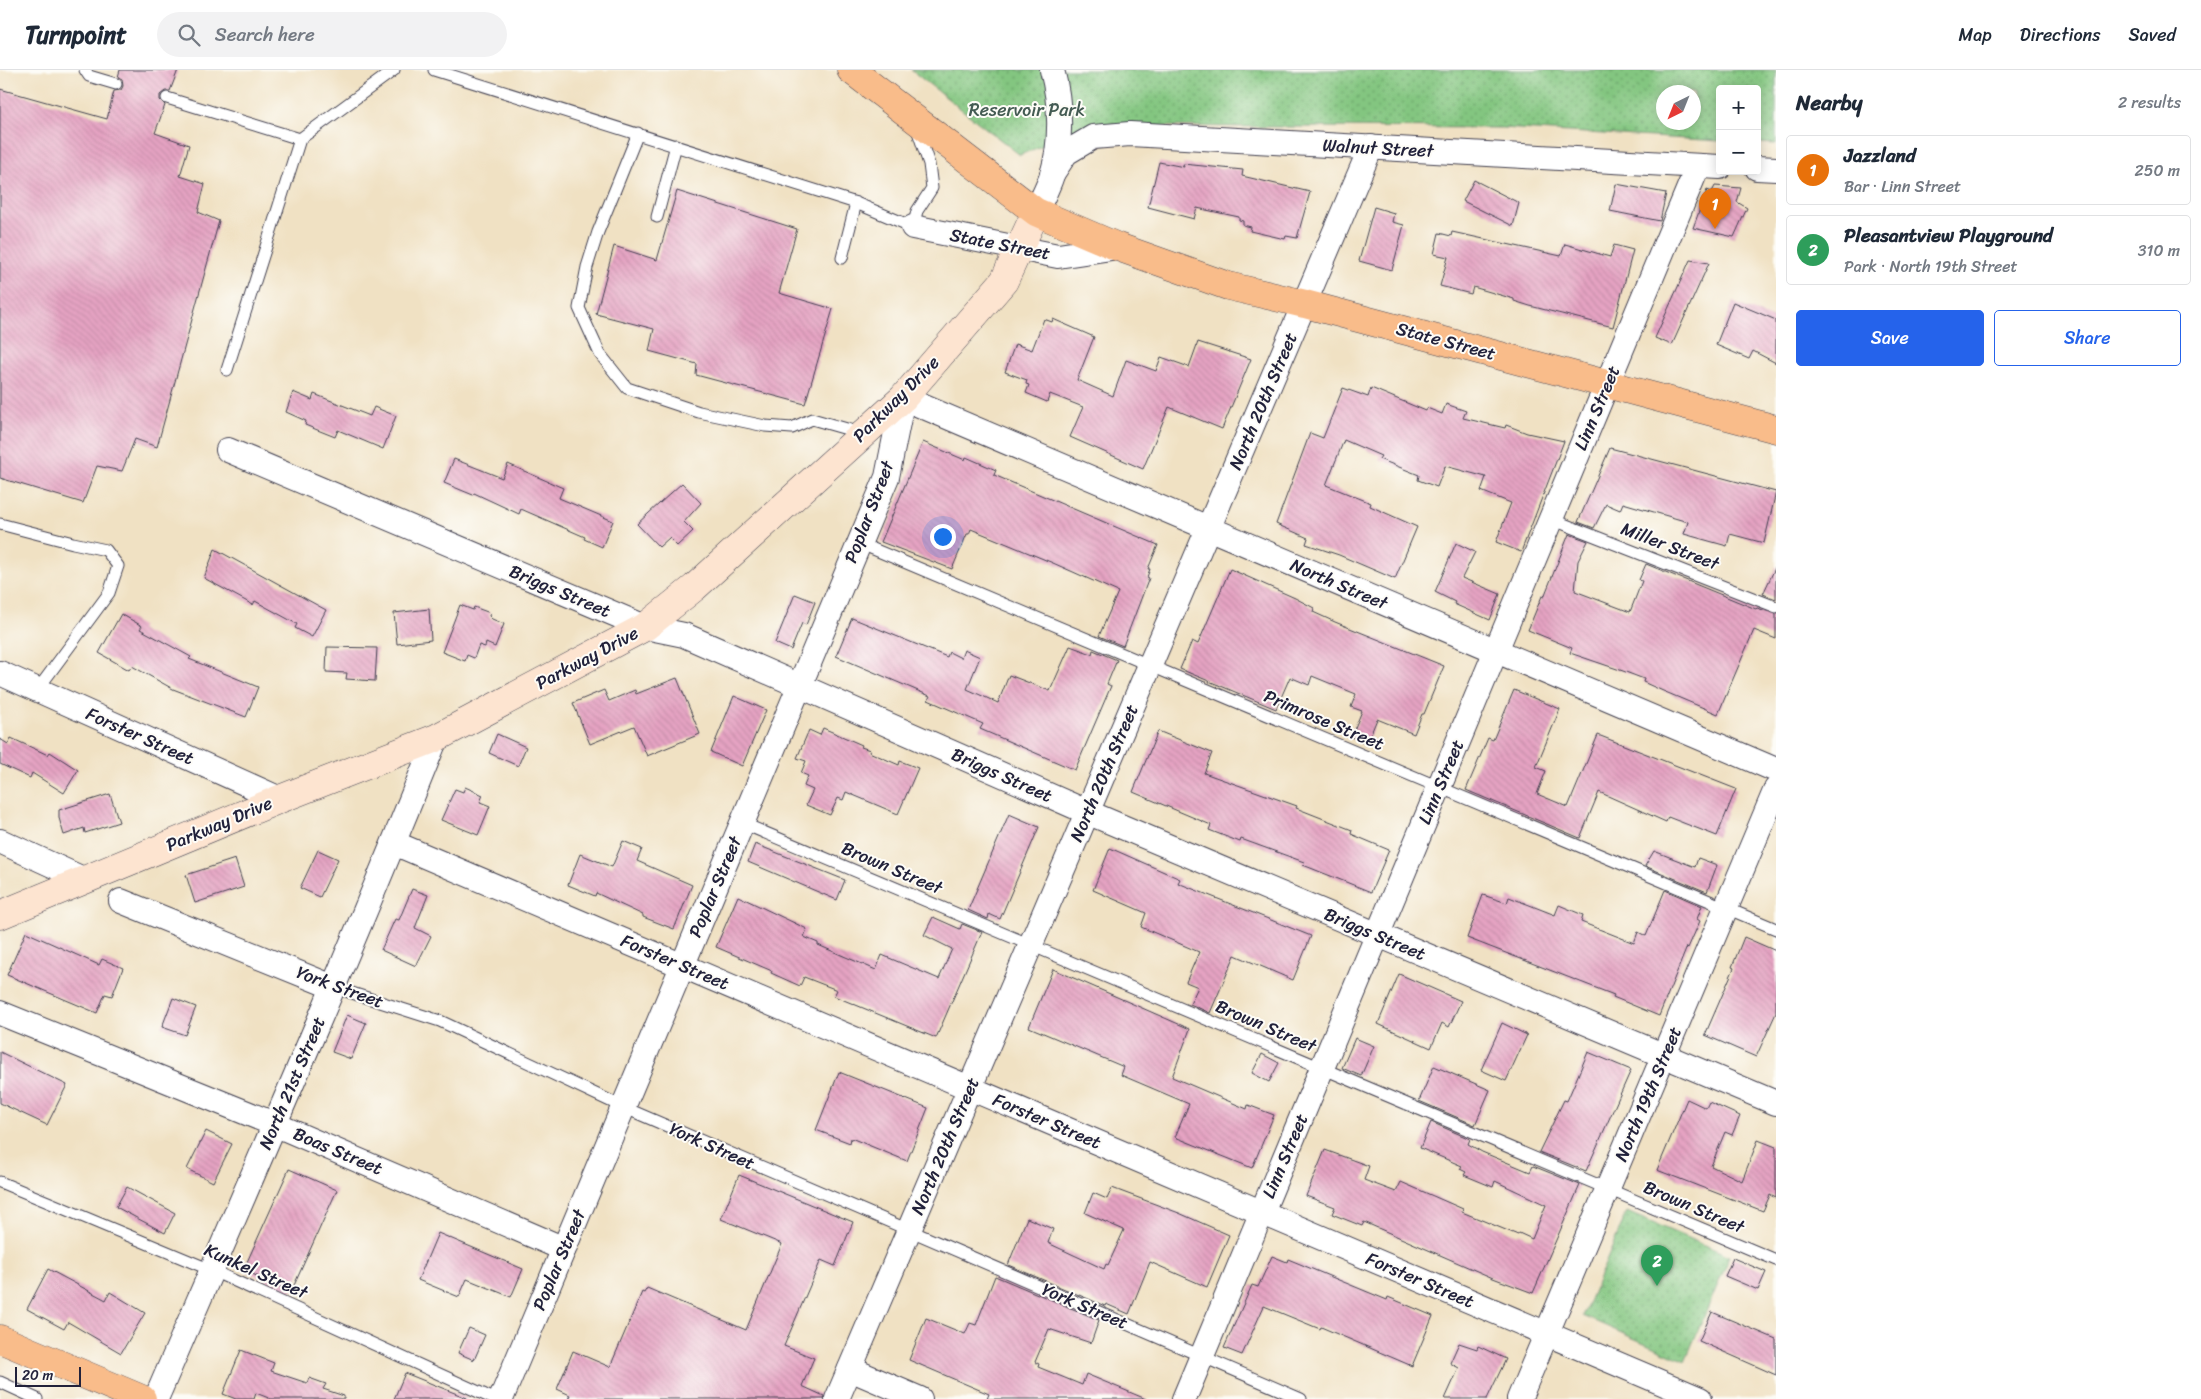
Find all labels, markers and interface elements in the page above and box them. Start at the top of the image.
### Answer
search box [157,12,507,57]
text: Turnpoint [25,14,127,56]
text: Search here [215,18,315,51]
text: Map [1959,19,1992,51]
text: Directions [2020,19,2101,51]
text: Saved [2129,19,2176,51]
icon: search [175,21,203,49]
text: Nearby [1796,84,1862,122]
north arrow [1656,85,1701,130]
map controls [1716,85,1761,175]
button: + [1716,85,1761,130]
text: 2 results [2118,88,2181,117]
park label: Reservoir Park [969,94,1085,126]
street label: Walnut Street [1322,129,1435,167]
button: − [1716,130,1761,175]
text: Jazzland [1844,139,1916,172]
text: 1 [1810,156,1816,185]
text: 250 m [2134,156,2180,185]
text: Bar · Linn Street [1844,172,1961,201]
pin: 1 [1699,188,1731,229]
street label: State Street [947,219,1053,269]
text: Pleasantview Playground [1844,219,2053,252]
text: 2 [1808,236,1818,265]
text: 310 m [2138,236,2180,265]
text: Park · North 19th Street [1844,252,2017,281]
button: Save [1796,310,1984,366]
button: Share [1994,310,2181,366]
street label: State Street [1393,312,1499,370]
street label: North 20th Street [1220,327,1307,475]
street label: Parkway Drive [845,348,947,450]
street label: Linn Street [1565,360,1629,456]
street label: Poplar Street [835,455,903,568]
street label: Miller Street [1616,513,1724,580]
your location [930,524,956,550]
street label: North Street [1285,549,1393,619]
street label: Briggs Street [504,555,616,627]
street label: Parkway Drive [530,617,644,699]
street label: Primrose Street [1259,680,1389,760]
street label: Forster Street [81,698,199,774]
street label: North 20th Street [1061,699,1148,847]
street label: Linn Street [1409,734,1473,830]
street label: Briggs Street [946,738,1058,812]
street label: Parkway Drive [161,787,277,861]
street label: Poplar Street [679,831,751,943]
street label: Brown Street [836,832,948,904]
street label: Briggs Street [1319,898,1431,970]
street label: Forster Street [616,925,735,999]
street label: York Street [292,956,388,1018]
street label: Brown Street [1210,990,1322,1062]
street label: North 21st Street [249,1011,335,1155]
street label: North 19th Street [1605,1021,1691,1167]
street label: North 20th Street [902,1072,989,1220]
street label: Forster Street [988,1084,1107,1158]
street label: Linn Street [1253,1108,1317,1204]
street label: York Street [664,1113,760,1179]
street label: Boas Street [288,1118,388,1184]
street label: Brown Street [1638,1171,1750,1243]
street label: Poplar Street [523,1204,595,1316]
street label: Kunkel Street [199,1234,314,1308]
street label: Forster Street [1361,1243,1480,1317]
pin: 2 [1641,1245,1673,1286]
street label: York Street [1037,1273,1133,1339]
text: 20 m [22,1363,53,1388]
scale bar [15,1364,81,1387]

